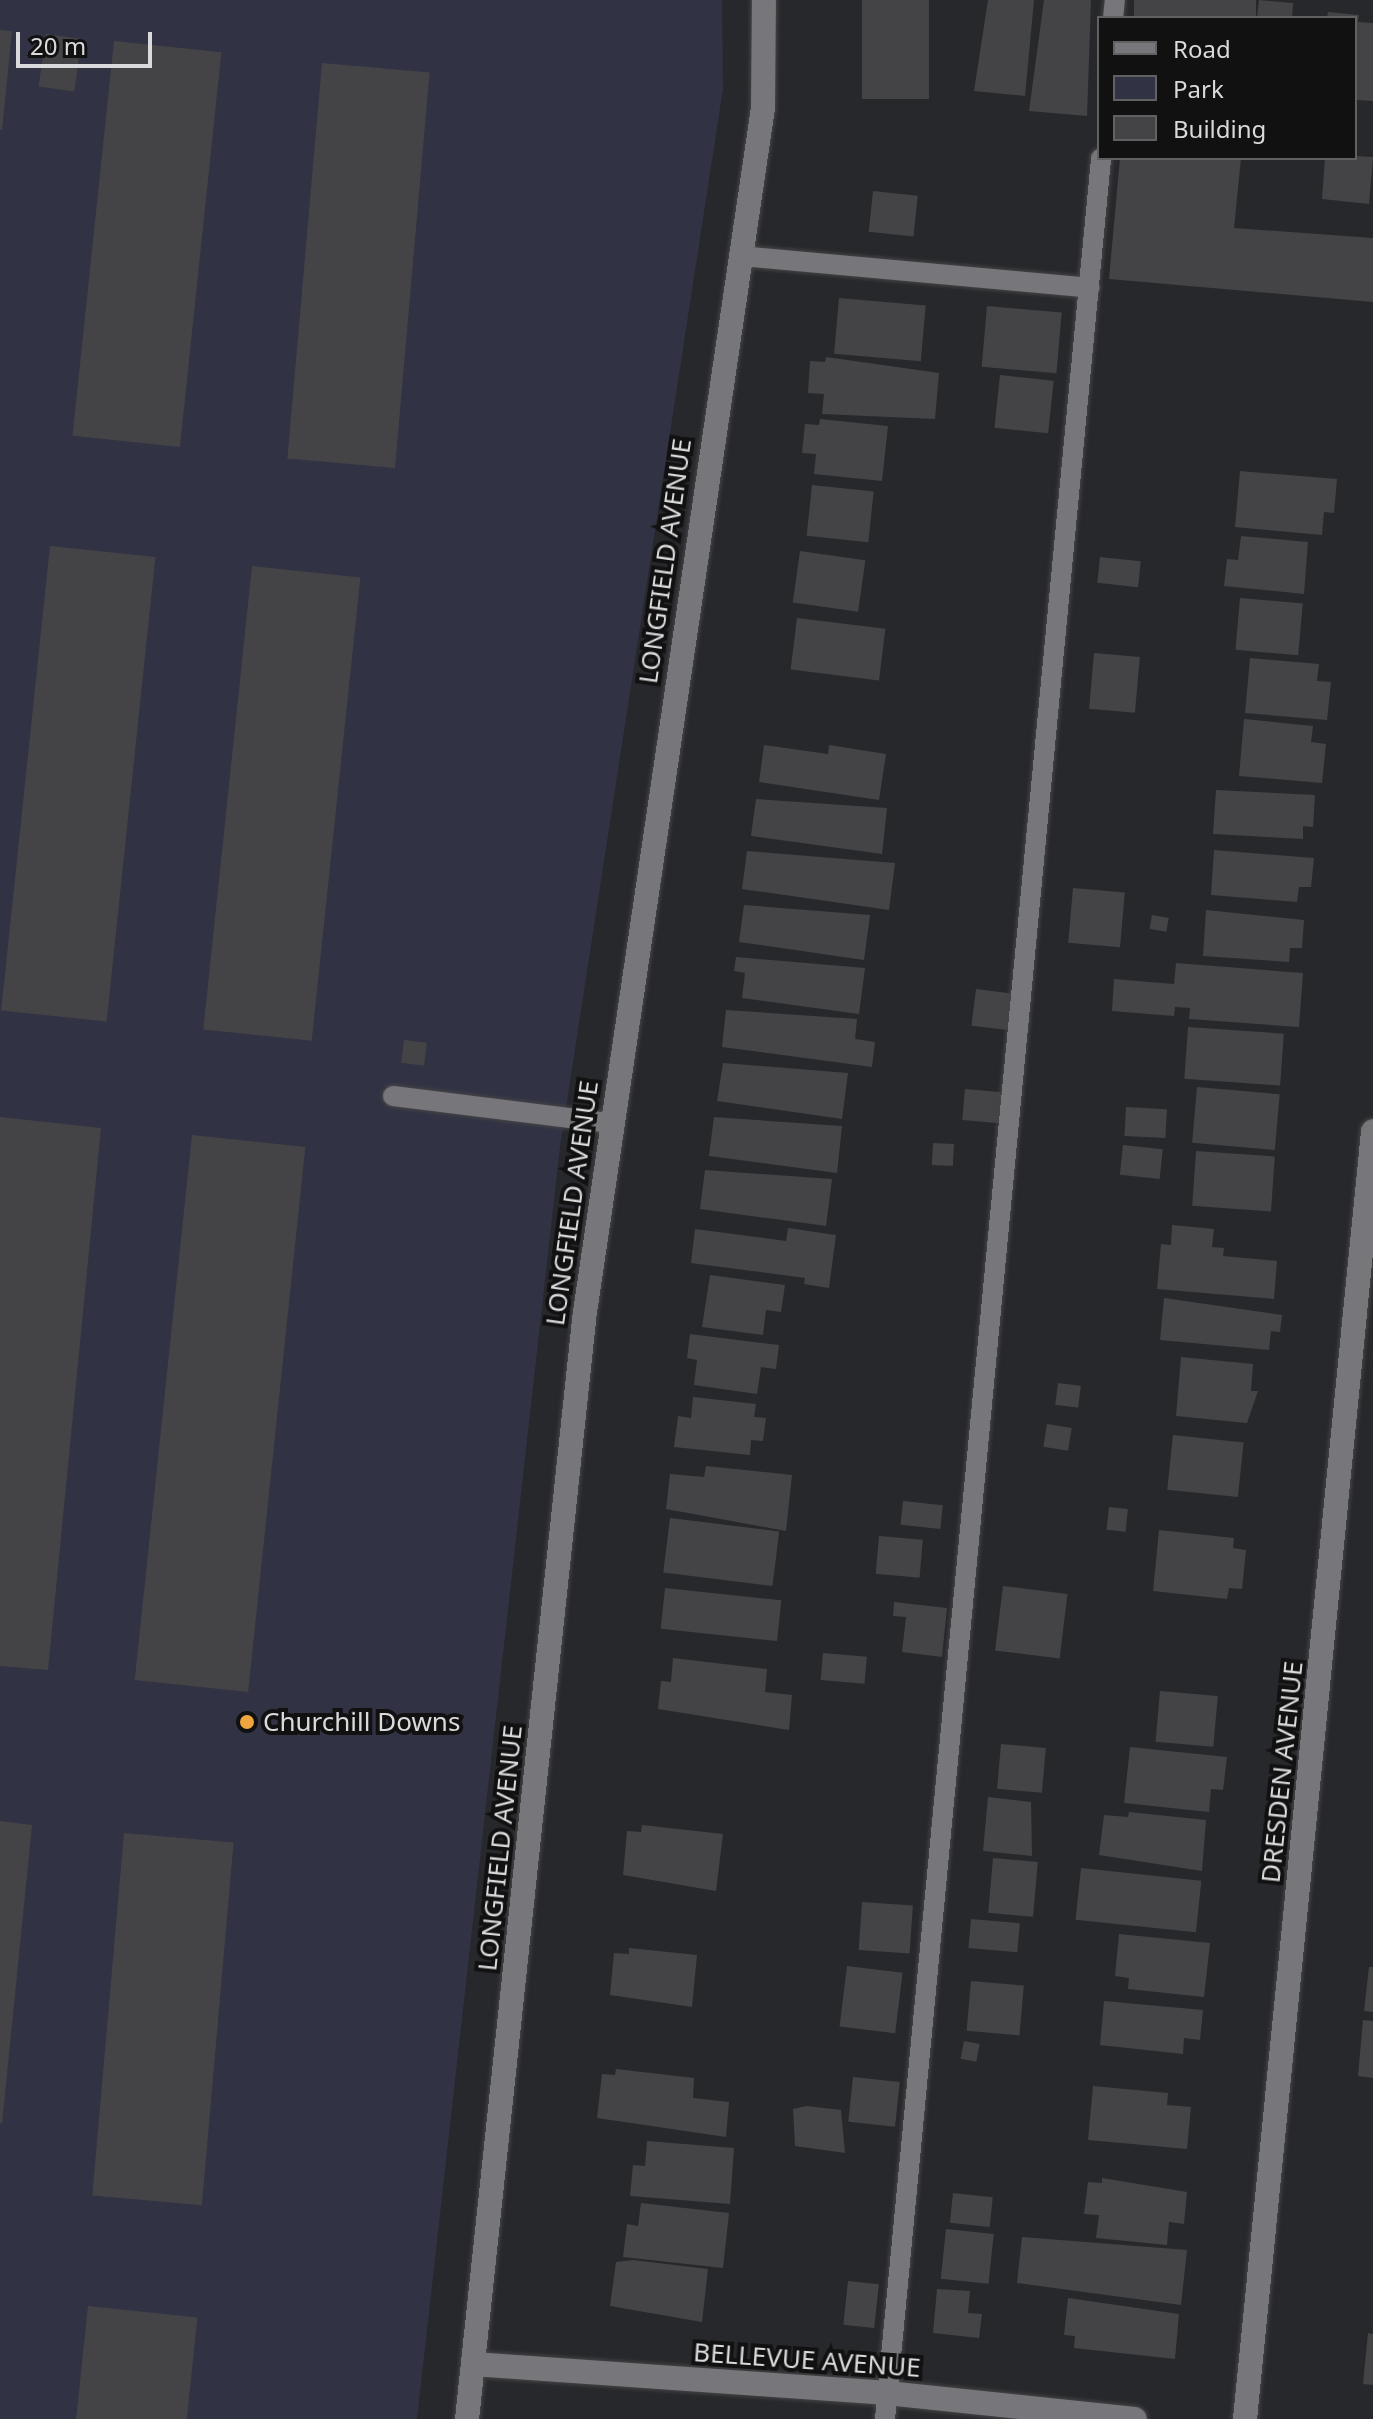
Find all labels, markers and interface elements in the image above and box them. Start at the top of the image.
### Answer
scale bar [20,16,156,66]
legend [1097,16,1357,160]
text: 20 m [30,29,86,62]
text: Road [1173,32,1231,65]
text: Park [1173,72,1224,105]
text: Building [1173,112,1266,145]
street label: LONGFIELD AVENUE [632,436,698,686]
street label: LONGFIELD AVENUE [539,1078,605,1328]
street label: DRESDEN AVENUE [1255,1660,1309,1884]
place label: Churchill Downs [263,1706,460,1738]
marker: Churchill Downs [238,1713,256,1731]
street label: LONGFIELD AVENUE [472,1724,528,1972]
street label: BELLEVUE AVENUE [692,2336,922,2384]

